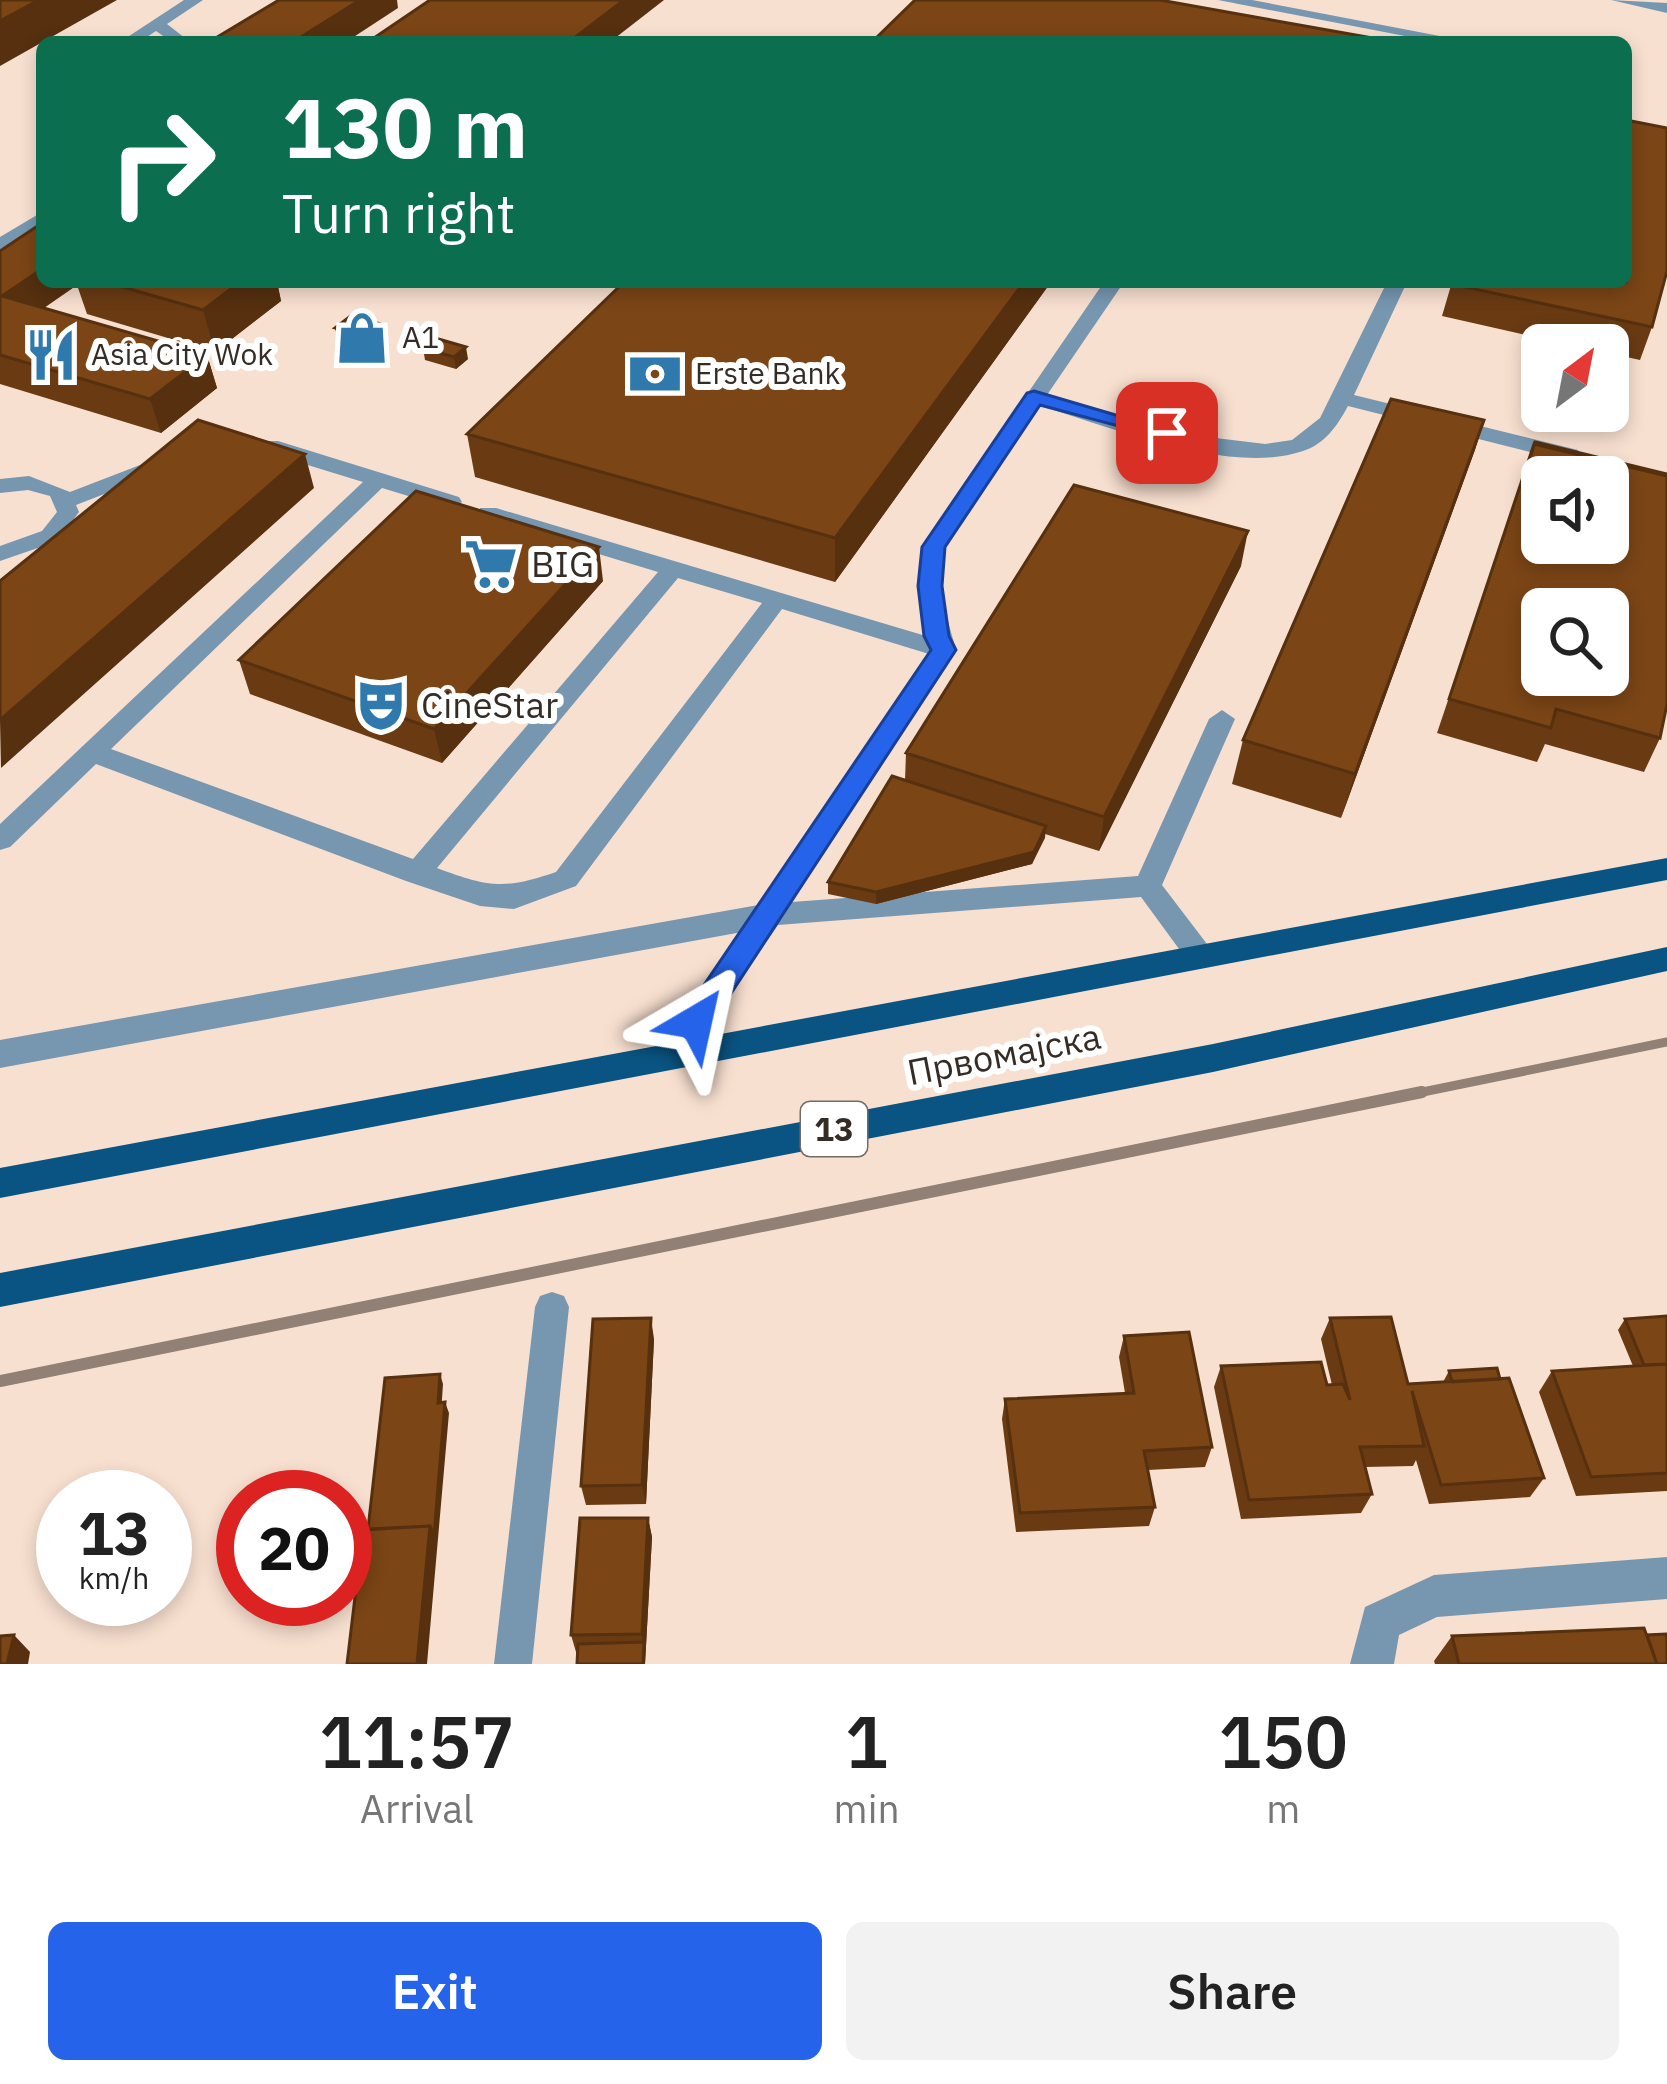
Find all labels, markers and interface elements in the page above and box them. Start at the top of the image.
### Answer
text: 130 m [282,72,528,181]
icon: right [84,84,240,240]
text: Turn right [282,178,516,248]
shop icon: A1 [333,309,391,367]
place label: A1 [402,317,439,356]
north arrow [1521,324,1629,432]
map controls [1521,324,1629,696]
restaurant icon: Asia City Wok [22,326,80,384]
place label: Asia City Wok [91,334,273,373]
bank icon: Erste Bank [626,345,684,403]
place label: Erste Bank [695,353,841,392]
pin [1116,382,1218,484]
icon: arrive [1134,400,1200,466]
button: sound [1521,456,1629,564]
supermarket icon: BIG [462,535,520,593]
place label: BIG [531,540,594,587]
button: search [1521,588,1629,696]
theatre icon: CineStar [352,676,410,734]
place label: CineStar [421,681,558,728]
position arrow [633,959,759,1085]
street label: Првомајска [903,1012,1105,1095]
road number: 13 [801,1102,867,1156]
speed limit sign: 20 [216,1470,372,1626]
text: 13 [78,1493,150,1572]
text: km/h [79,1558,149,1597]
text: 11:57 [319,1694,515,1788]
text: 1 [845,1694,888,1788]
text: 150 [1218,1694,1348,1788]
text: Arrival [360,1783,474,1834]
text: min [834,1783,900,1834]
text: m [1266,1783,1300,1834]
button: Exit [48,1922,822,2060]
button: Share [846,1922,1619,2060]

